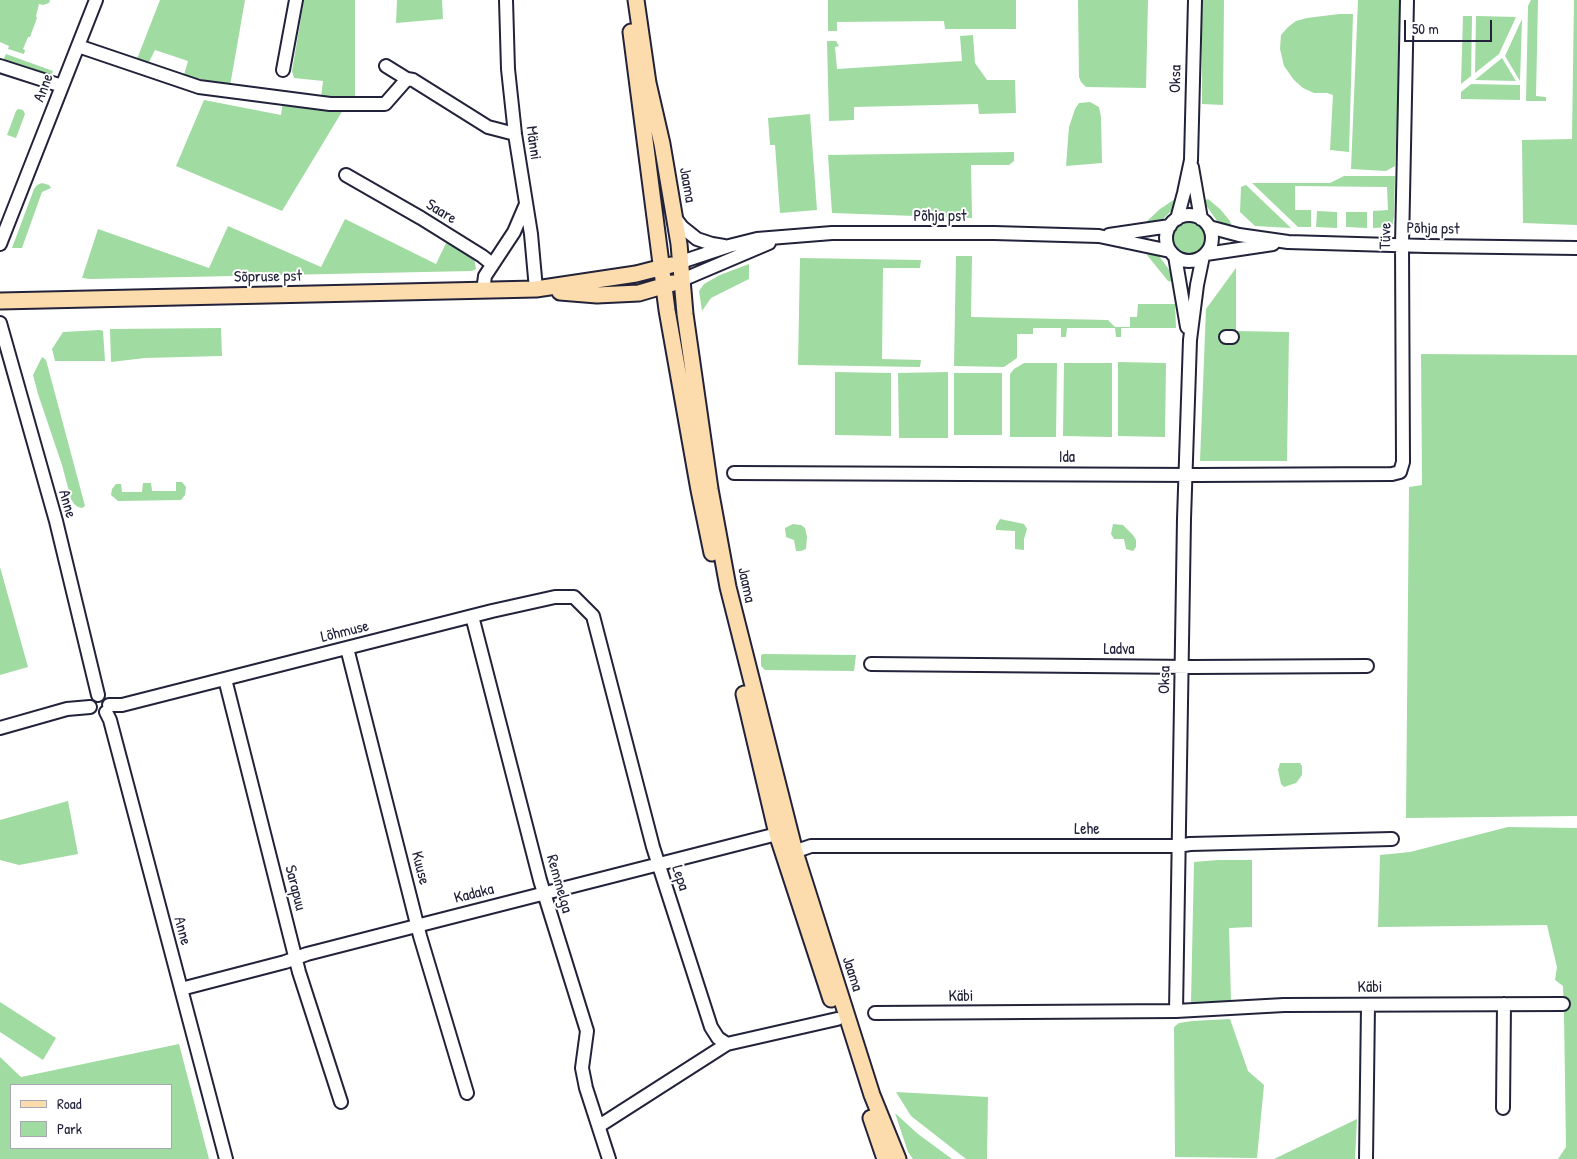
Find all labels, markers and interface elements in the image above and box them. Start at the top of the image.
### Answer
scale bar [1407,10,1494,42]
text: 50 m [1412,18,1439,39]
street label: Oksa [1166,65,1186,93]
street label: Anne [30,71,58,105]
street label: Männi [521,125,545,161]
street label: Jaama [674,166,700,204]
street label: Saare [422,195,460,229]
street label: Põhja pst [913,207,967,227]
street label: Põhja pst [1406,219,1460,239]
street label: Tüve [1376,223,1396,249]
street label: Sõpruse pst [234,267,302,287]
street label: Ida [1059,448,1075,468]
street label: Anne [54,488,80,520]
street label: Jaama [733,566,759,604]
street label: Lõhmuse [319,617,371,647]
street label: Ladva [1103,640,1135,660]
street label: Oksa [1155,666,1175,694]
street label: Lehe [1074,820,1100,840]
street label: Kuuse [407,849,433,887]
street label: Remmelga [542,853,576,915]
street label: Lepa [667,863,693,893]
street label: Sarapuu [280,864,310,912]
street label: Kadaka [452,880,496,908]
street label: Anne [169,915,195,947]
street label: Jaama [837,954,867,994]
street label: Käbi [1358,978,1382,998]
street label: Käbi [949,987,973,1007]
legend [10,1084,172,1149]
text: Road [57,1093,82,1114]
text: Park [57,1118,82,1139]

